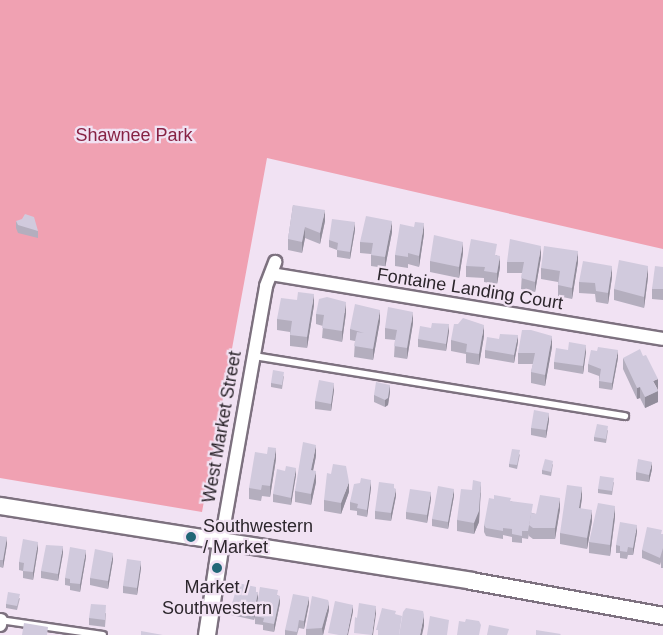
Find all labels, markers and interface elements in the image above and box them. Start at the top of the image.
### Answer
park label: Shawnee Park [75,124,193,146]
street label: Fontaine Landing Court [375,264,565,314]
street label: West Market Street [198,349,246,505]
place label: Southwestern / Market [203,516,313,558]
marker: Southwestern / Market [184,530,198,544]
marker: Market / Southwestern [210,561,224,575]
place label: Market / Southwestern [162,577,272,620]

